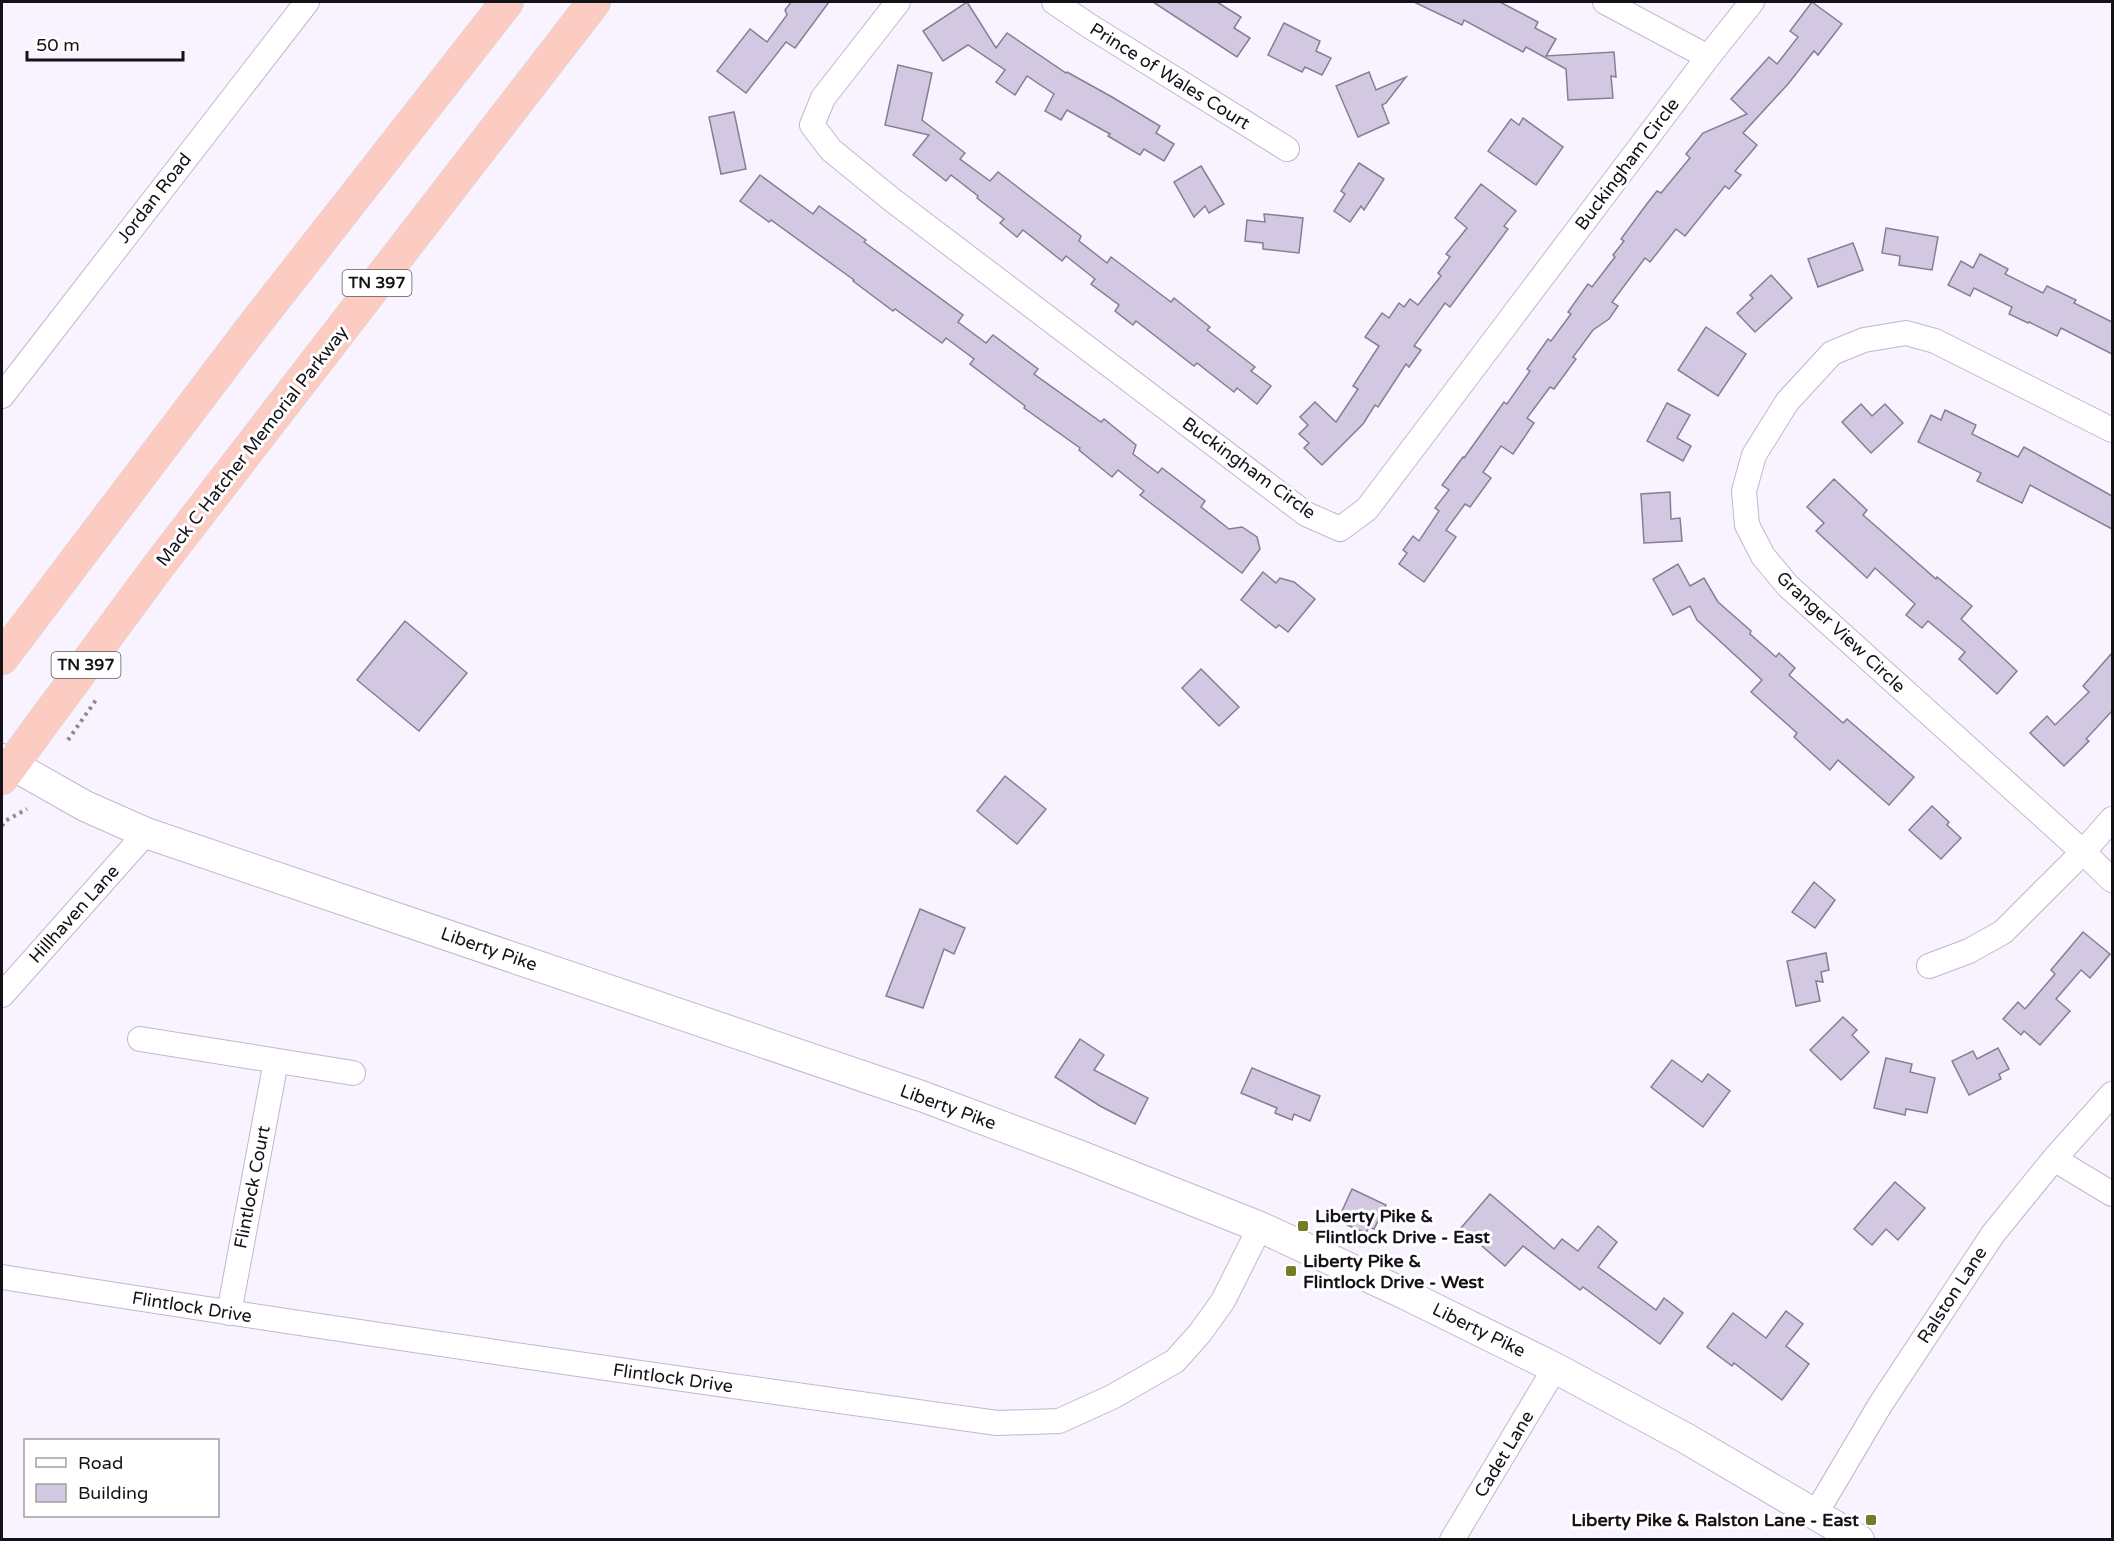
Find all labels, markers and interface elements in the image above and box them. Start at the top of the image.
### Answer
street label: Prince of Wales Court [1086,18,1254,134]
scale bar [27,24,183,62]
text: 50 m [36,34,80,56]
street label: Buckingham Circle [1570,94,1684,234]
street label: Jordan Road [112,149,196,247]
road number: TN 397 [342,270,412,296]
street label: Mack C Hatcher Memorial Parkway [151,321,353,571]
street label: Buckingham Circle [1178,412,1320,524]
street label: Granger View Circle [1772,567,1910,697]
road number: TN 397 [52,652,121,678]
street label: Hillhaven Lane [24,860,124,968]
street label: Liberty Pike [438,922,540,976]
street label: Liberty Pike [897,1079,999,1135]
street label: Flintlock Court [229,1124,275,1250]
place label: Liberty Pike & Flintlock Drive - East [1315,1205,1490,1248]
marker: Liberty Pike & Flintlock Drive - East [1296,1219,1310,1233]
street label: Ralston Lane [1913,1242,1991,1348]
place label: Liberty Pike & Flintlock Drive - West [1303,1250,1484,1293]
marker: Liberty Pike & Flintlock Drive - West [1284,1264,1298,1278]
street label: Flintlock Drive [130,1287,254,1327]
street label: Liberty Pike [1429,1298,1529,1362]
street label: Flintlock Drive [611,1359,735,1397]
street label: Cadet Lane [1469,1407,1539,1501]
legend [24,1439,219,1517]
text: Road [78,1452,123,1474]
text: Building [78,1482,148,1504]
place label: Liberty Pike & Ralston Lane - East [1571,1509,1859,1531]
marker: Liberty Pike & Ralston Lane - East [1864,1513,1878,1527]

